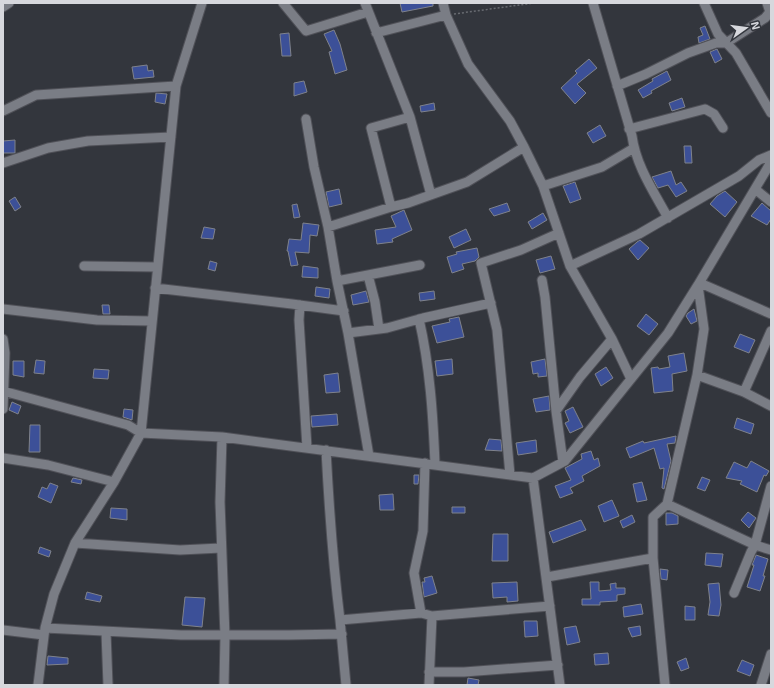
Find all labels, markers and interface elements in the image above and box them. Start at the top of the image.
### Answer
north arrow [726,8,766,48]
text: N [749,20,763,31]

